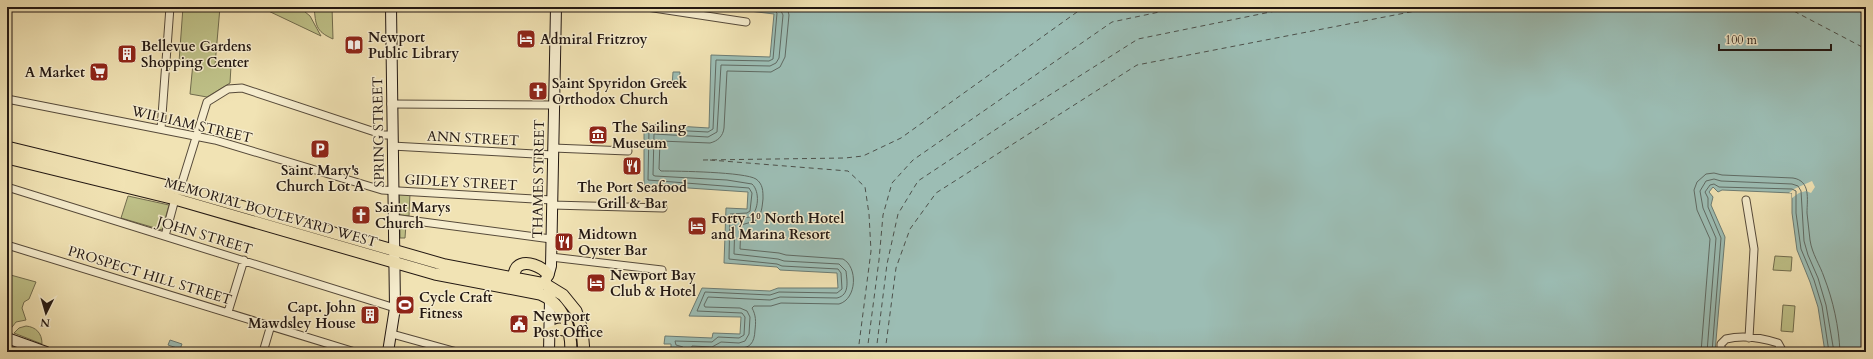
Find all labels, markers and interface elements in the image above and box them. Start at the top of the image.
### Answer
scale bar [1719,26,1831,52]
place label: Newport Public Library [368,28,459,63]
hotel icon: Admiral Fritzroy [515,28,537,50]
place label: Admiral Fritzroy [540,30,648,49]
text: 100 m [1725,32,1758,48]
library icon: Newport Public Library [343,34,365,56]
place label: Bellevue Gardens Shopping Center [141,37,251,72]
building icon: Bellevue Gardens Shopping Center [116,43,138,65]
supermarket icon: A Market [88,61,110,83]
place label: A Market [25,63,85,82]
place label: Saint Spyridon Greek Orthodox Church [552,74,687,109]
street label: SPRING STREET [368,76,389,188]
church icon: Saint Spyridon Greek Orthodox Church [527,80,549,102]
street label: WILLIAM STREET [129,101,254,148]
place label: The Sailing Museum [612,118,687,153]
street label: THAMES STREET [528,119,549,239]
museum icon: The Sailing Museum [587,124,609,146]
street label: ANN STREET [426,127,519,150]
parking icon: Saint Mary's Church Lot A [309,138,331,160]
restaurant icon: The Port Seafood Grill & Bar [621,155,643,177]
place label: Saint Mary's Church Lot A [276,161,365,196]
street label: GIDLEY STREET [404,170,518,195]
street label: MEMORIAL BOULEVARD WEST [162,173,379,252]
place label: The Port Seafood Grill & Bar [577,178,687,213]
place label: Saint Marys Church [375,198,450,233]
church icon: Saint Marys Church [350,204,372,226]
place label: Forty 1⁰ North Hotel and Marina Resort [711,209,844,244]
street label: JOHN STREET [153,211,255,259]
hotel icon: Forty 1⁰ North Hotel and Marina Resort [686,215,708,237]
place label: Midtown Oyster Bar [578,225,647,260]
restaurant icon: Midtown Oyster Bar [553,231,575,253]
street label: PROSPECT HILL STREET [66,241,234,309]
place label: Newport Bay Club & Hotel [610,266,696,301]
hotel icon: Newport Bay Club & Hotel [585,272,607,294]
place label: Cycle Craft Fitness [419,288,493,323]
north arrow [26,293,66,333]
sports icon: Cycle Craft Fitness [394,294,416,316]
place label: Capt. John Mawdsley House [248,298,356,333]
building icon: Capt. John Mawdsley House [359,304,381,326]
place label: Newport Post Office [533,307,603,342]
public building icon: Newport Post Office [508,313,530,335]
text: N [39,315,51,330]

